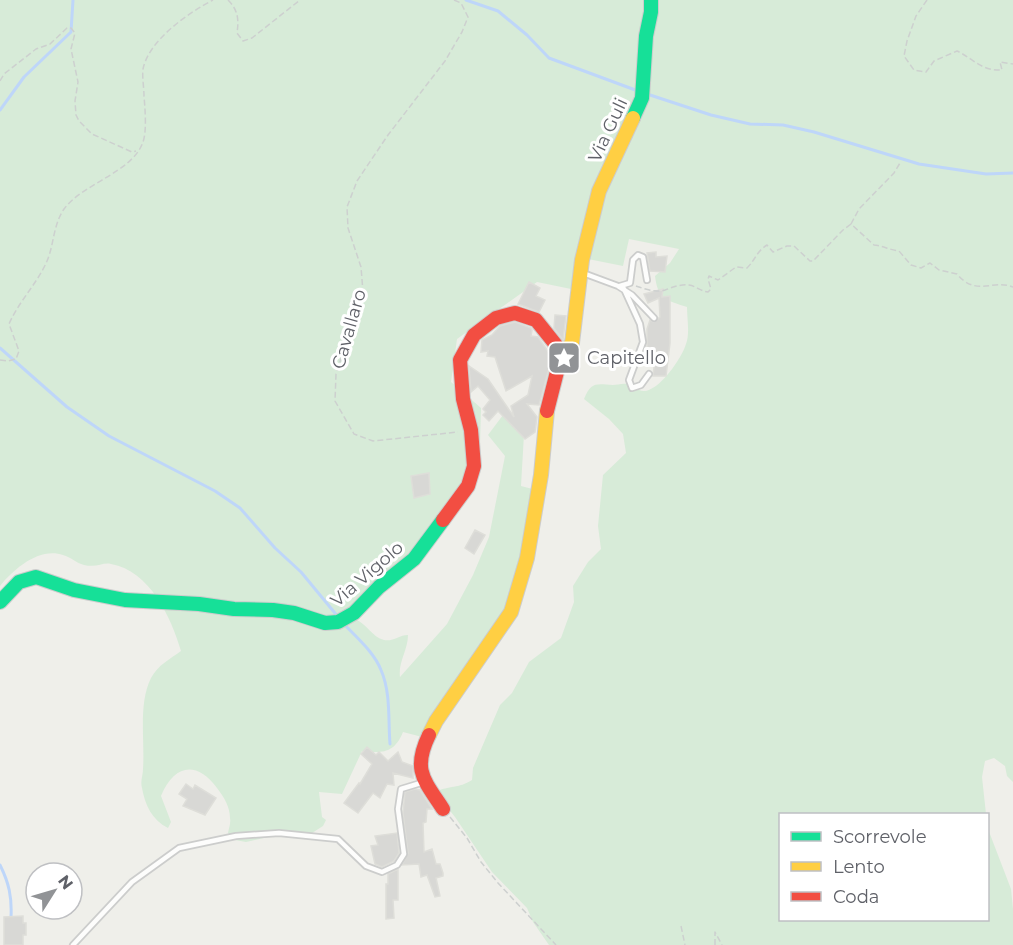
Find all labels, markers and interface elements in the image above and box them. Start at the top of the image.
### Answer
street label: Via Guli [584,94,632,166]
street label: Cavallaro [327,287,371,371]
place icon: Capitello [546,340,582,376]
place label: Capitello [587,347,666,369]
street label: Via Vigolo [326,536,408,612]
legend [779,813,989,921]
text: Scorrevole [833,826,927,848]
text: Lento [833,856,885,878]
north arrow [24,861,84,921]
text: N [54,871,77,893]
text: Coda [833,886,879,908]

